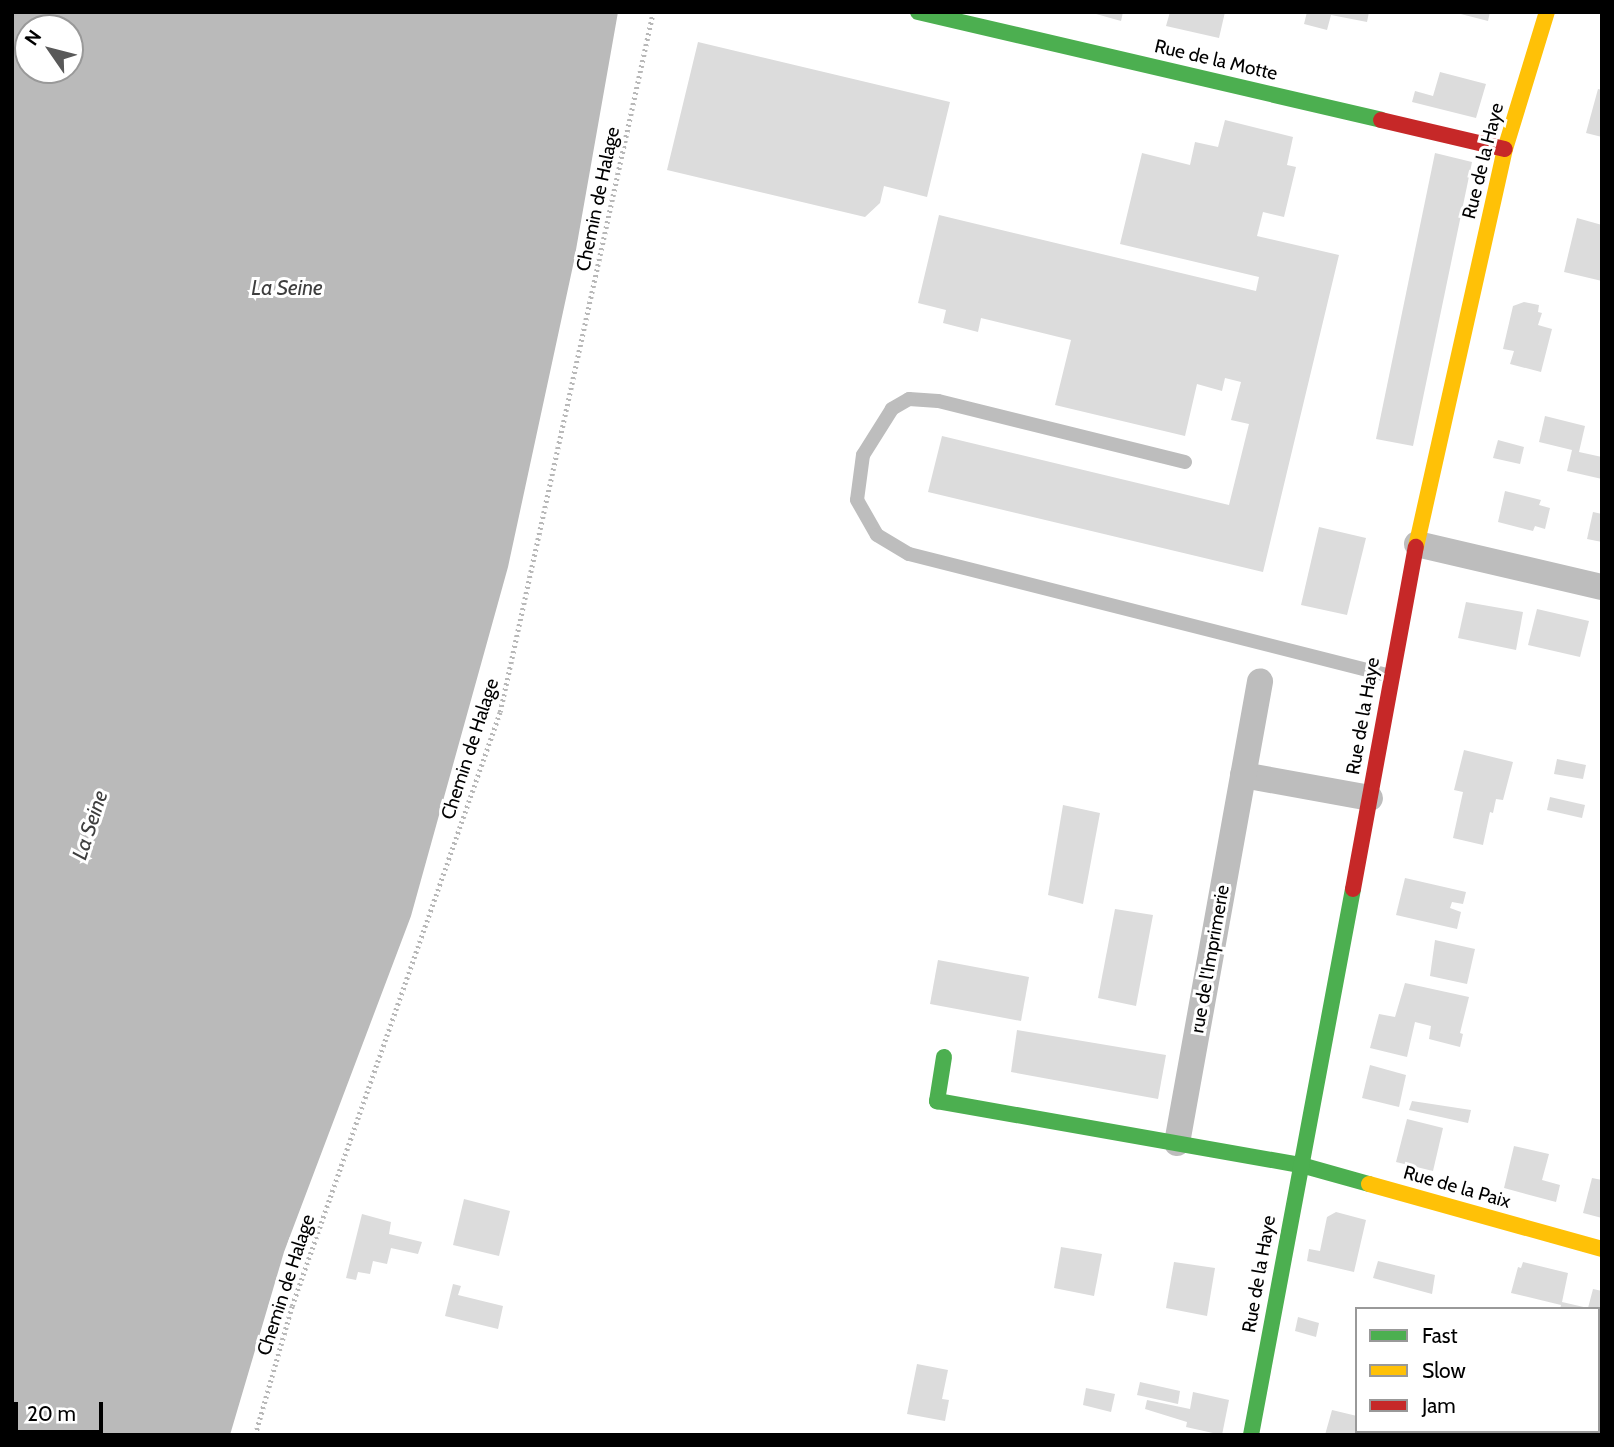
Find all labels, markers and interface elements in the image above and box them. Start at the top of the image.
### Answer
north arrow [14,14,84,84]
text: N [20,26,46,50]
street label: Rue de la Motte [1152,35,1280,85]
street label: Rue de la Haye [1458,101,1508,221]
street label: Chemin de Halage [572,125,624,273]
water label: La Seine [251,275,323,301]
street label: Rue de la Haye [1341,656,1385,776]
street label: Chemin de Halage [436,676,504,822]
water label: La Seine [67,787,113,863]
street label: rue de l'Imprimerie [1186,883,1234,1035]
street label: Rue de la Paix [1401,1161,1513,1213]
street label: Chemin de Halage [252,1212,320,1358]
street label: Rue de la Haye [1237,1214,1281,1334]
legend [1355,1307,1600,1433]
text: Fast [1422,1323,1458,1348]
text: Slow [1422,1358,1466,1383]
scale bar [18,1388,107,1432]
text: Jam [1422,1393,1456,1418]
text: 20 m [27,1401,76,1426]

